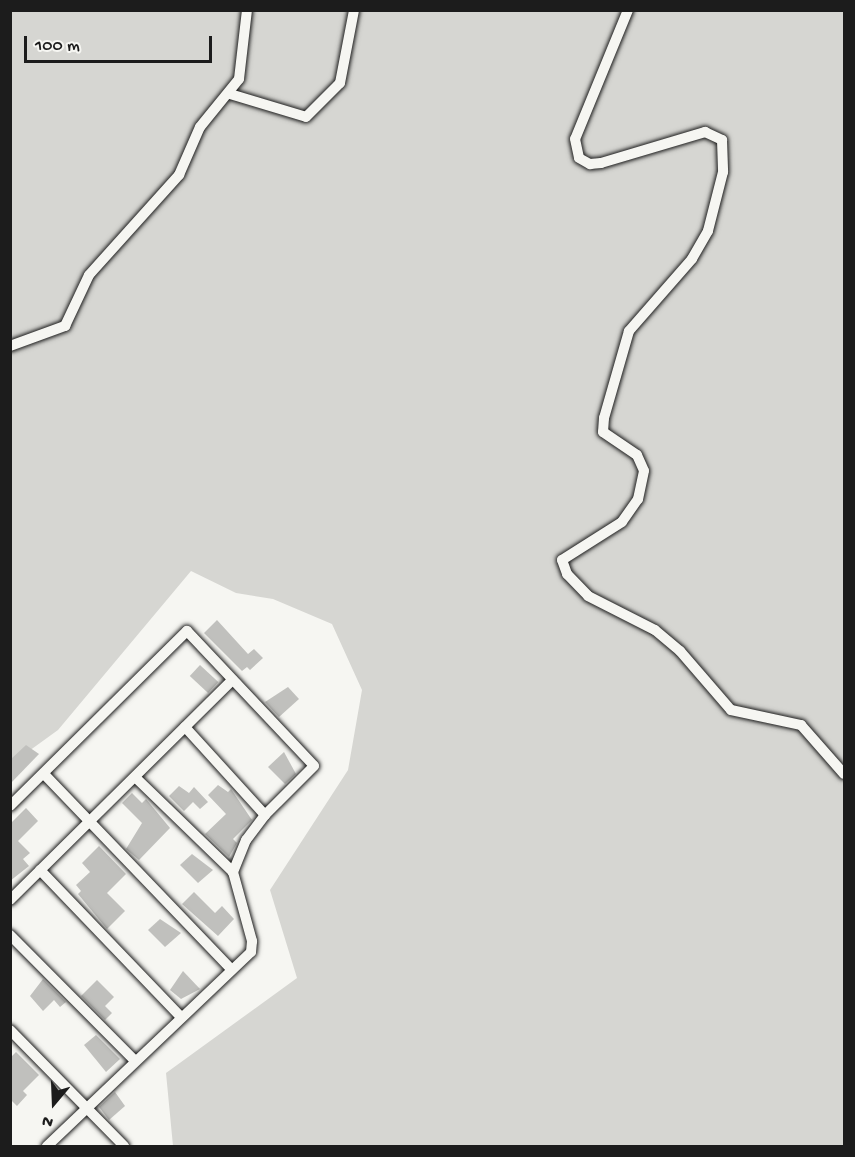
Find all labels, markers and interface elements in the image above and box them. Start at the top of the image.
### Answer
scale bar [27,24,214,62]
text: 100 m [35,36,80,57]
north arrow [24,1073,84,1133]
text: N [40,1110,56,1131]

